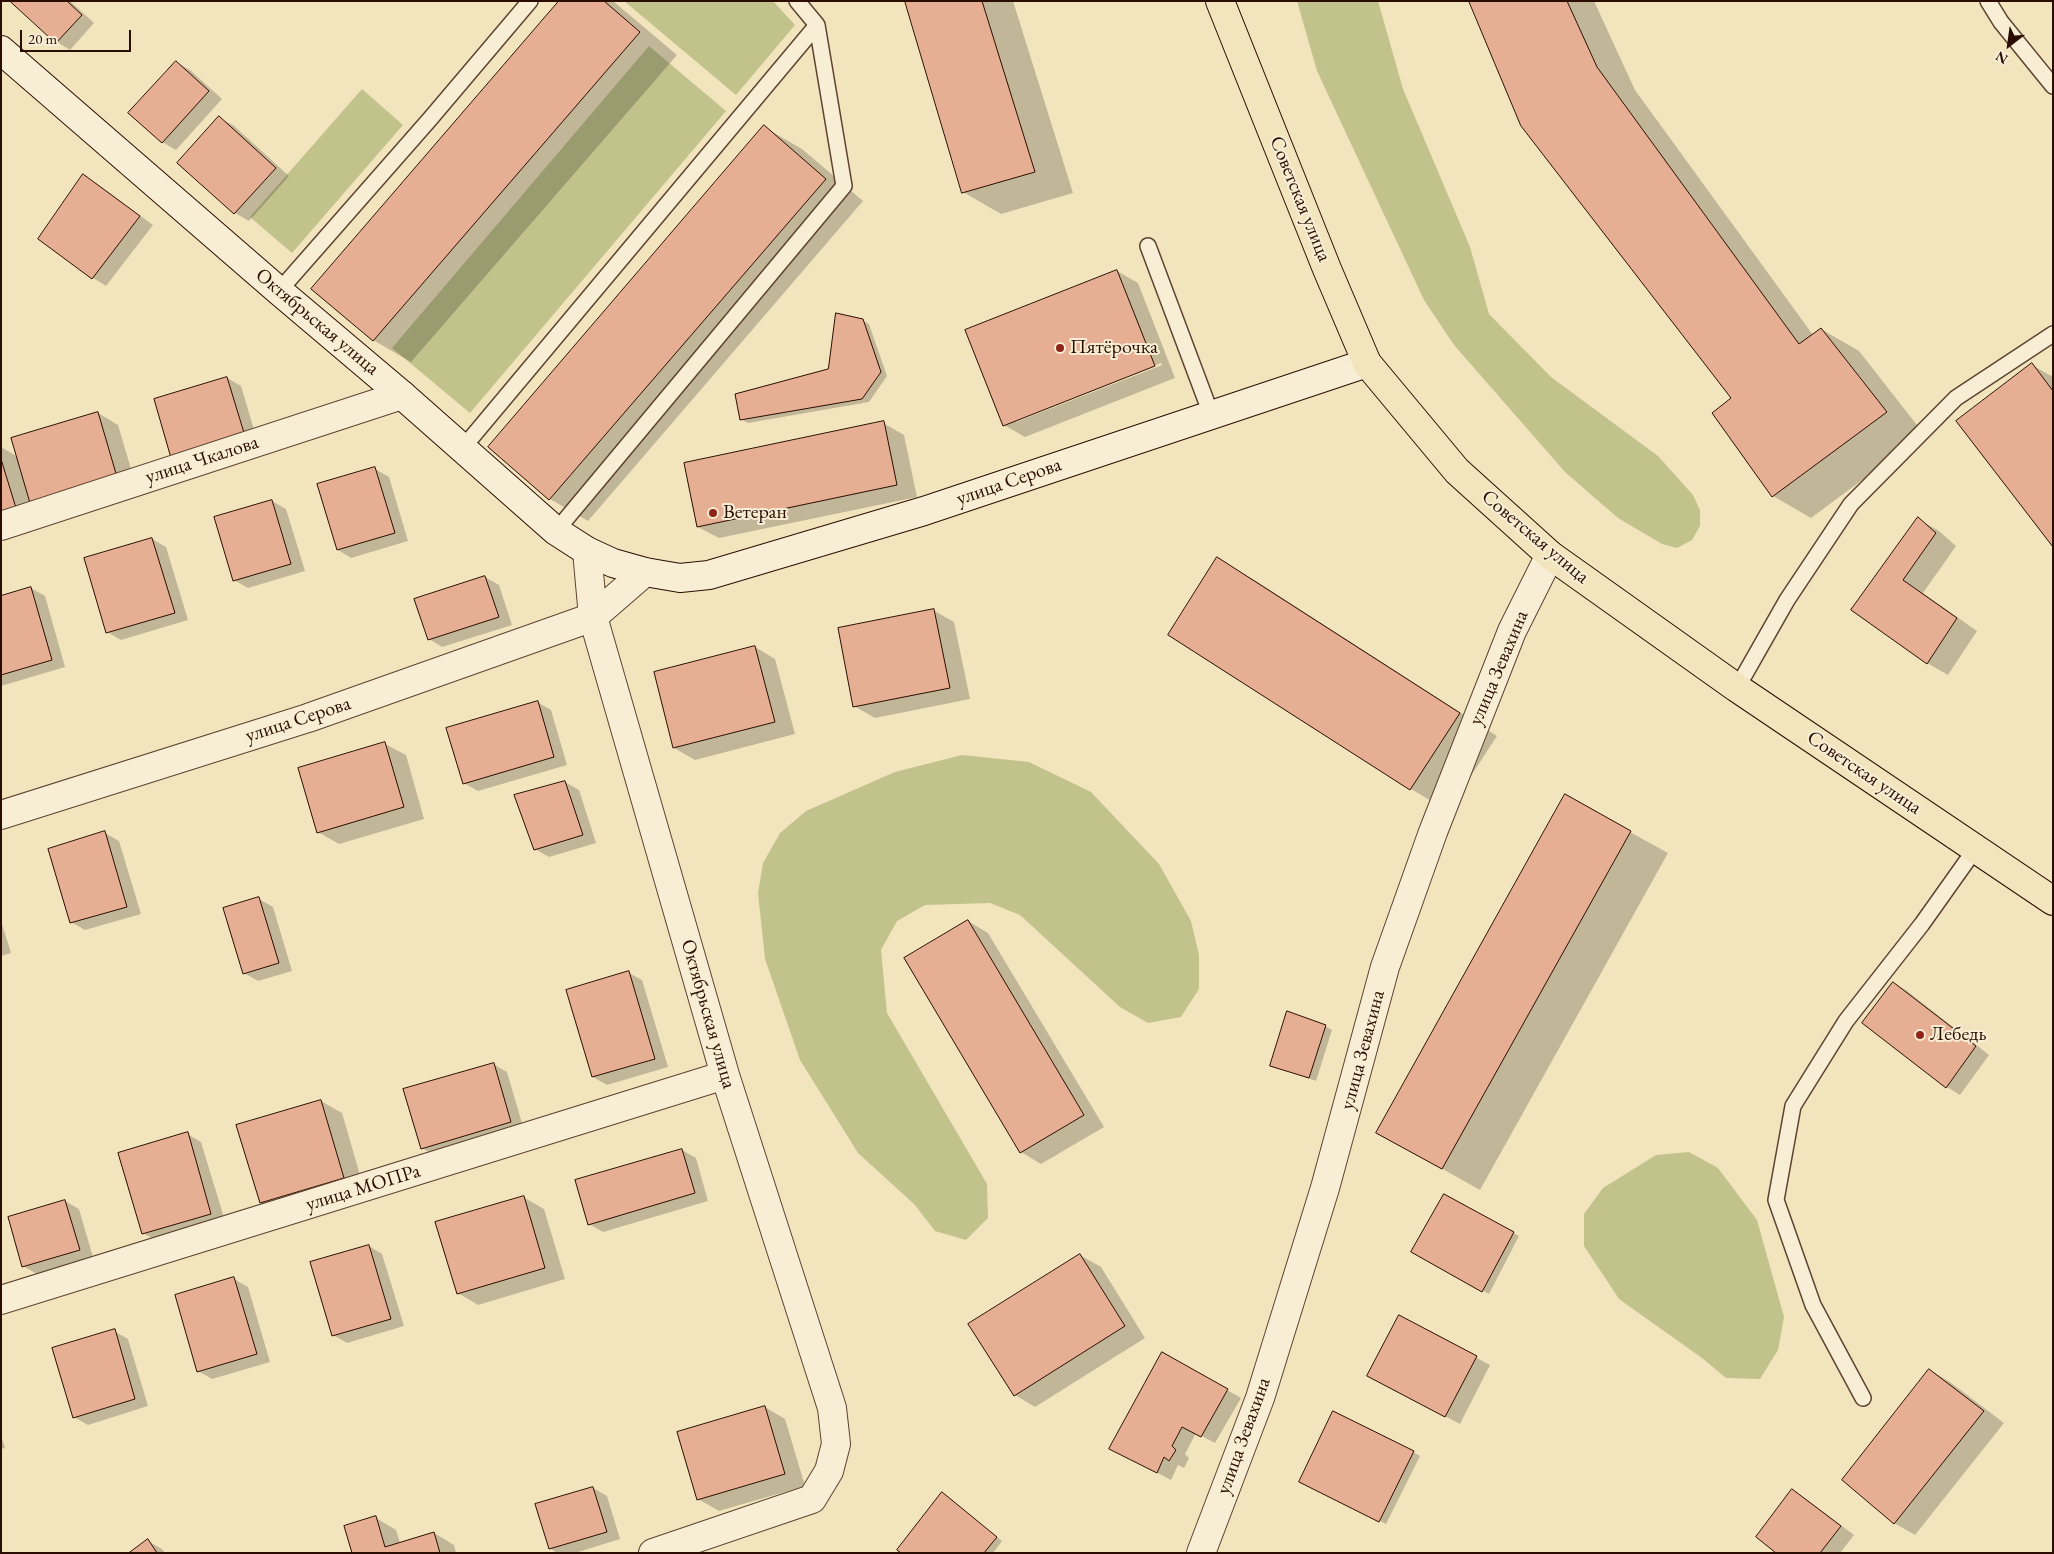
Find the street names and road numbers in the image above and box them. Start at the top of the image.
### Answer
street label: Советская улица [1264,133,1336,265]
street label: Октябрьская улица [250,263,384,381]
street label: улица Чкалова [142,430,262,490]
street label: улица Серова [953,453,1065,511]
street label: Советская улица [1476,485,1594,589]
street label: улица Зевахина [1464,607,1534,729]
street label: улица Серова [242,692,354,748]
street label: Советская улица [1802,726,1926,820]
street label: Октябрьская улица [675,937,741,1091]
street label: улица Зевахина [1336,988,1390,1112]
street label: улица МОПРа [303,1159,423,1217]
street label: улица Зевахина [1212,1374,1276,1498]

